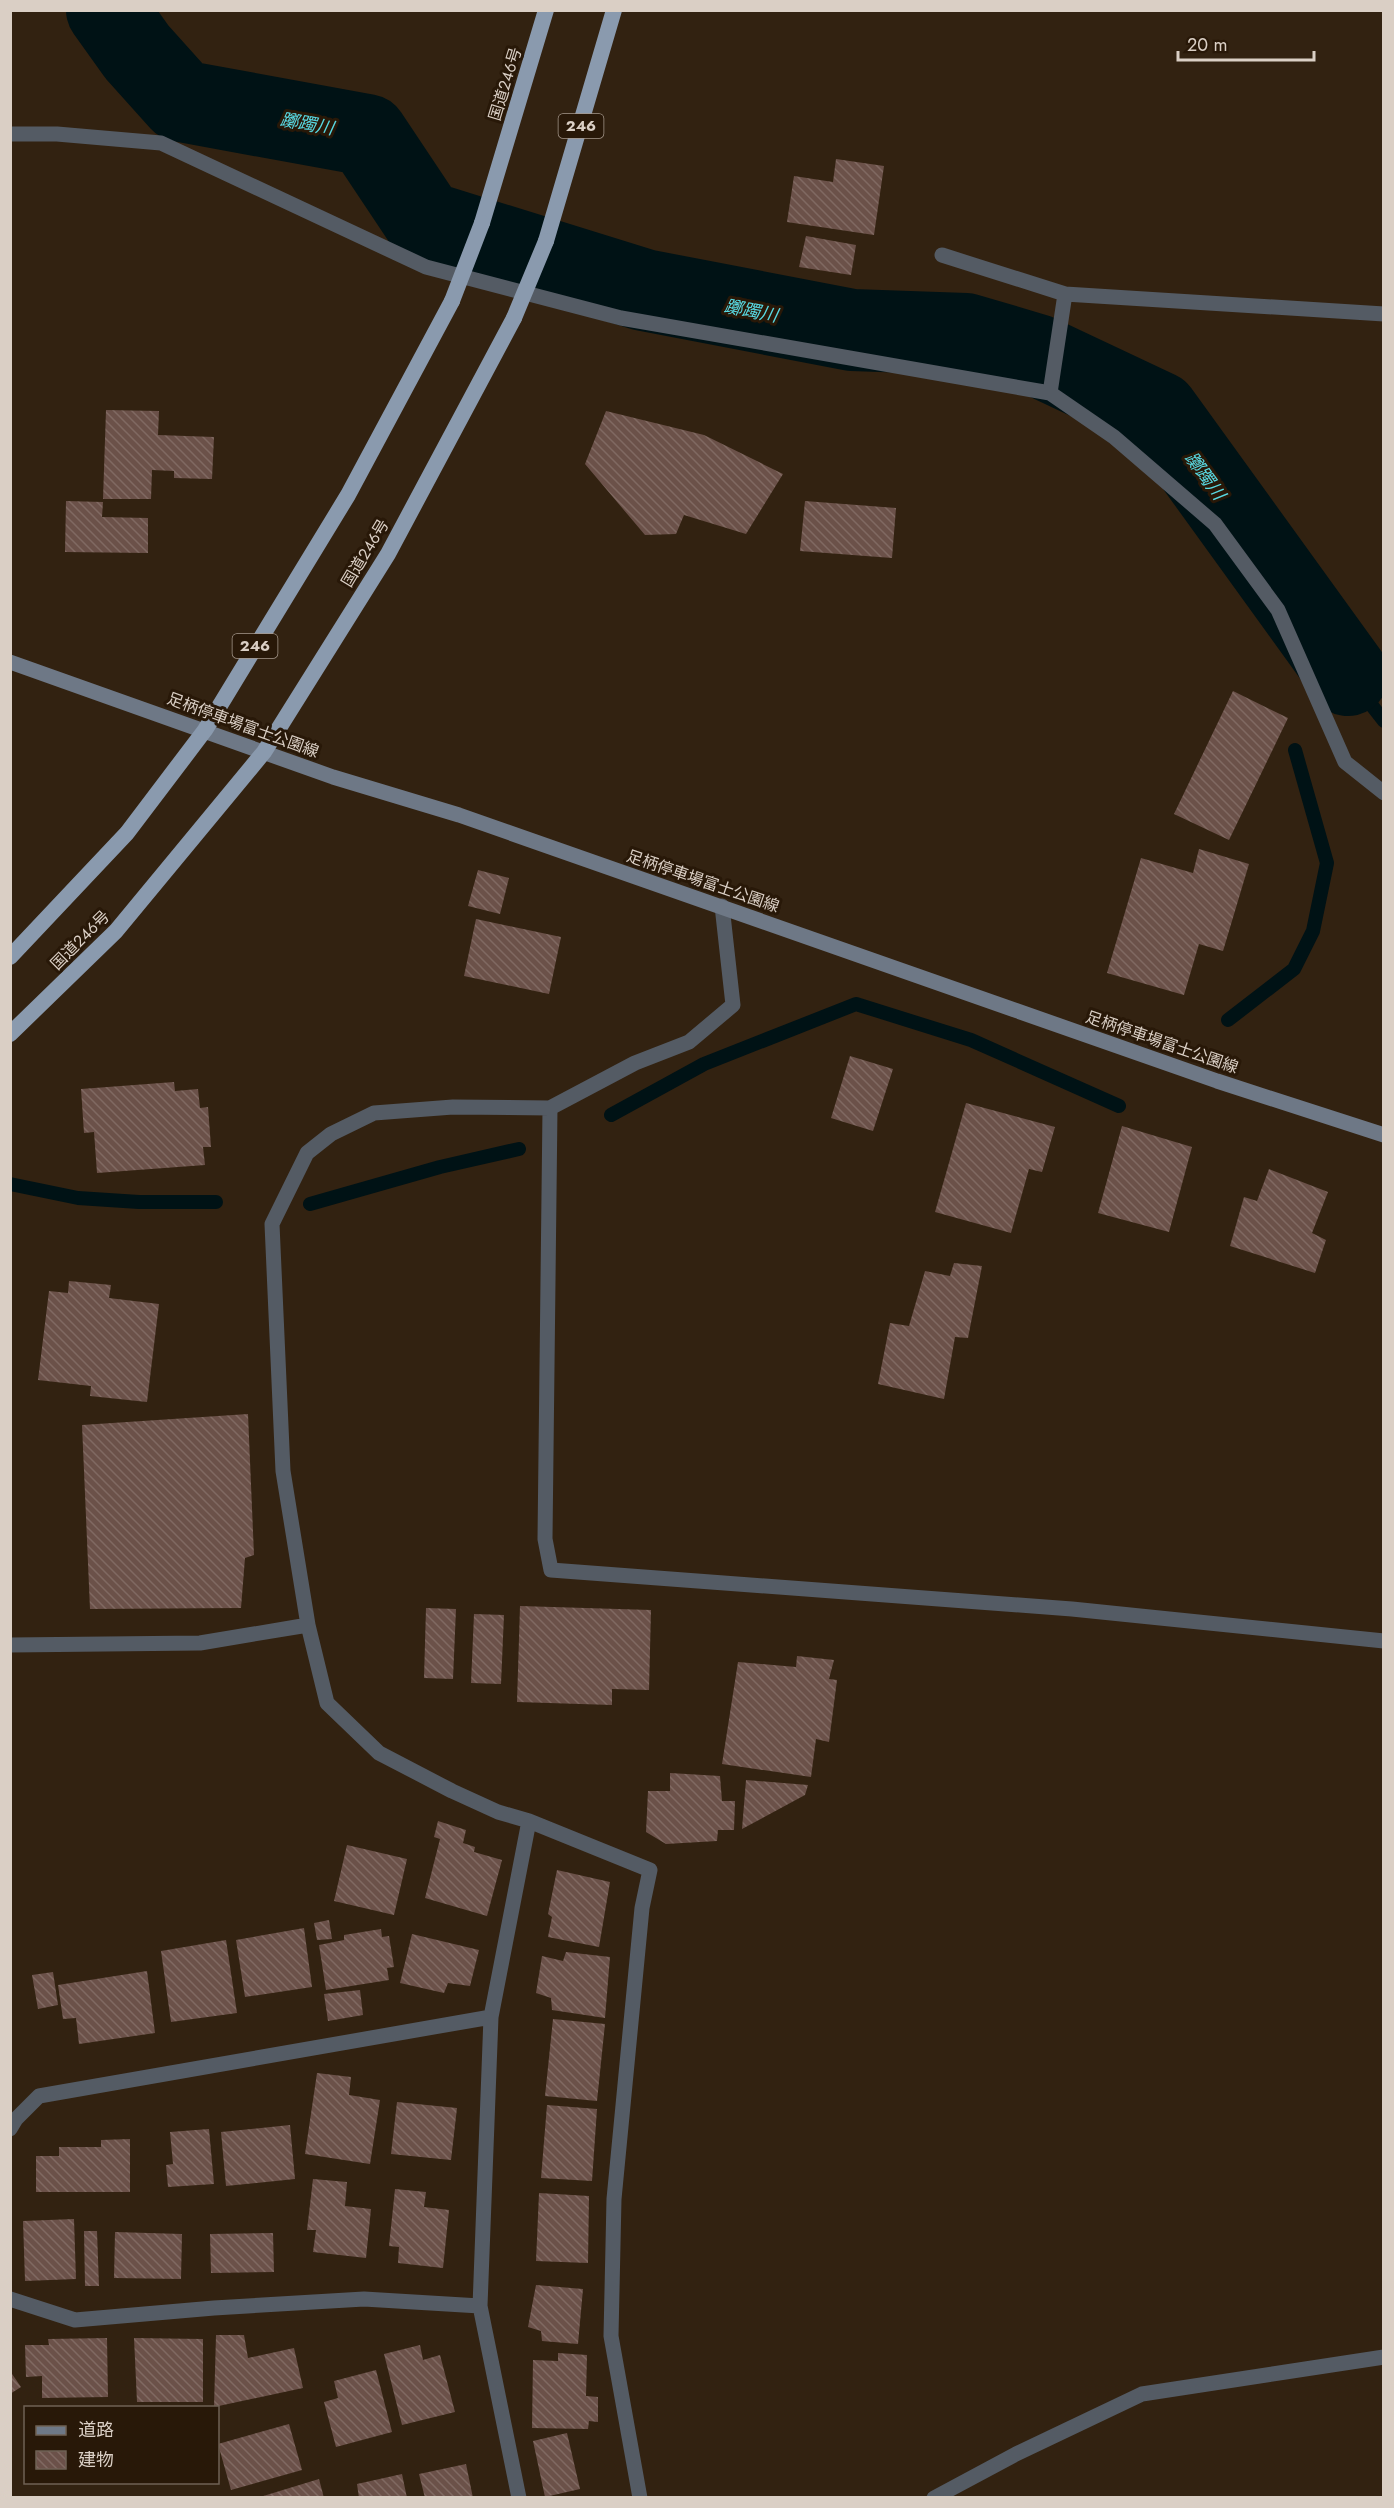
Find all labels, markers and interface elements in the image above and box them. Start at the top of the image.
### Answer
scale bar [1178,24,1314,62]
text: 20 m [1187,32,1227,58]
street label: 国道246号 [483,44,527,124]
water label: 躑躅川 [278,107,338,142]
road number: 246 [558,114,604,138]
water label: 躑躅川 [722,293,782,329]
water label: 躑躅川 [1179,447,1233,507]
street label: 国道246号 [336,515,394,591]
road number: 246 [232,634,278,658]
street label: 足柄停車場富士公園線 [164,687,322,763]
street label: 足柄停車場富士公園線 [624,844,782,918]
street label: 国道246号 [45,905,115,975]
street label: 足柄停車場富士公園線 [1083,1005,1241,1079]
legend [24,2406,219,2484]
text: 道路 [78,2417,114,2443]
text: 建物 [78,2447,114,2473]

